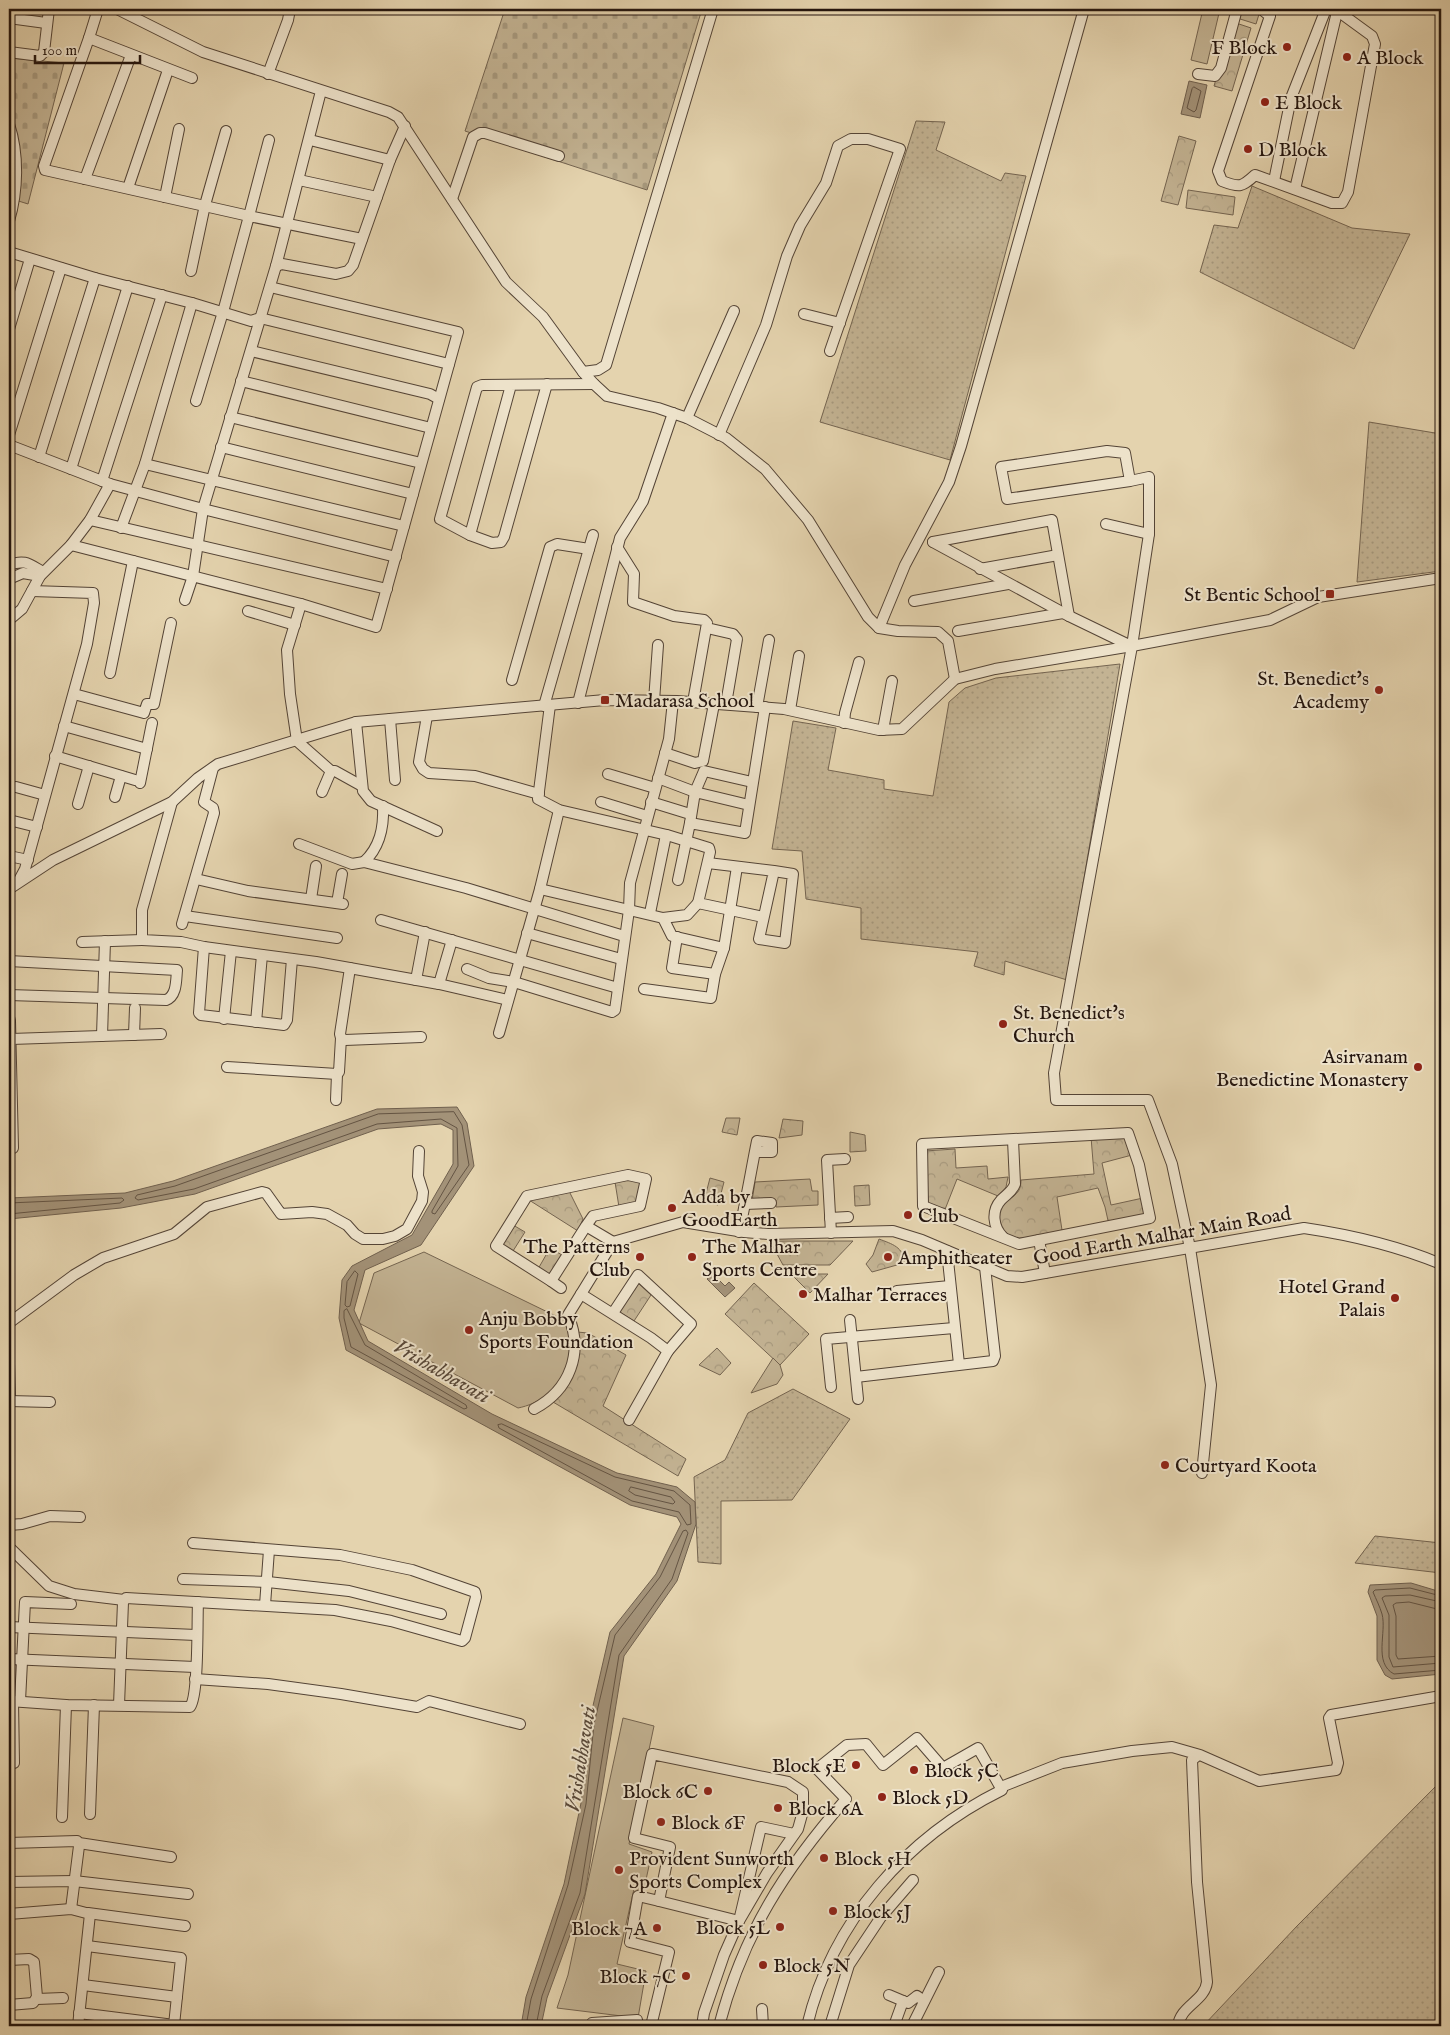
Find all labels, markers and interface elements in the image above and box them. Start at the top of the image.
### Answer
scale bar [35,32,140,64]
place label: F Block [1211,36,1277,61]
text: 100 m [42,41,78,60]
marker: F Block [1281,41,1293,53]
place label: A Block [1356,46,1424,71]
marker: A Block [1341,51,1353,63]
place label: E Block [1275,91,1342,116]
marker: E Block [1259,96,1271,108]
place label: D Block [1258,138,1327,163]
marker: D Block [1242,143,1254,155]
place label: St Bentic School [1184,583,1321,608]
marker: St Bentic School [1324,588,1336,600]
place label: St. Benedict's Academy [1257,667,1369,715]
marker: St. Benedict's Academy [1373,684,1385,696]
place label: Madarasa School [615,689,755,714]
marker: Madarasa School [599,694,611,706]
place label: St. Benedict's Church [1013,1001,1125,1049]
marker: St. Benedict's Church [997,1018,1009,1030]
place label: Asirvanam Benedictine Monastery [1216,1045,1408,1093]
marker: Asirvanam Benedictine Monastery [1412,1061,1424,1073]
place label: Adda by GoodEarth [681,1185,778,1233]
street label: Good Earth Malhar Main Road [1031,1201,1293,1271]
marker: Adda by GoodEarth [666,1202,678,1214]
place label: Club [918,1204,959,1229]
marker: Club [902,1209,914,1221]
place label: The Patterns Club [523,1235,630,1283]
place label: The Malhar Sports Centre [702,1235,817,1283]
place label: Amphitheater [897,1246,1013,1271]
marker: The Patterns Club [634,1251,646,1263]
marker: The Malhar Sports Centre [686,1251,698,1263]
marker: Amphitheater [882,1251,894,1263]
place label: Hotel Grand Palais [1278,1275,1385,1323]
place label: Malhar Terraces [813,1283,947,1308]
marker: Malhar Terraces [797,1288,809,1300]
marker: Hotel Grand Palais [1389,1292,1401,1304]
place label: Anju Bobby Sports Foundation [478,1307,634,1355]
marker: Anju Bobby Sports Foundation [463,1324,475,1336]
water label: Vrishabhavati [388,1334,496,1412]
place label: Courtyard Koota [1175,1454,1317,1479]
marker: Courtyard Koota [1159,1459,1171,1471]
water label: Vrishabhavati [560,1702,603,1814]
place label: Block 5E [772,1754,846,1779]
marker: Block 5E [850,1759,862,1771]
place label: Block 5C [924,1759,999,1784]
marker: Block 5C [908,1764,920,1776]
place label: Block 6C [622,1780,698,1805]
marker: Block 6C [702,1785,714,1797]
place label: Block 5D [892,1786,968,1811]
marker: Block 5D [876,1791,888,1803]
place label: Block 6A [788,1797,863,1822]
marker: Block 6A [772,1802,784,1814]
place label: Block 6F [671,1811,745,1836]
marker: Block 6F [655,1816,667,1828]
place label: Provident Sunworth Sports Complex [629,1847,794,1895]
place label: Block 5H [834,1847,911,1872]
marker: Block 5H [818,1852,830,1864]
marker: Provident Sunworth Sports Complex [613,1864,625,1876]
place label: Block 5J [843,1900,911,1925]
marker: Block 5J [827,1905,839,1917]
place label: Block 5L [696,1916,771,1941]
place label: Block 7A [571,1917,647,1942]
marker: Block 5L [774,1921,786,1933]
marker: Block 7A [651,1922,663,1934]
place label: Block 5N [773,1954,851,1979]
marker: Block 5N [757,1959,769,1971]
place label: Block 7C [599,1965,676,1990]
marker: Block 7C [680,1970,692,1982]

